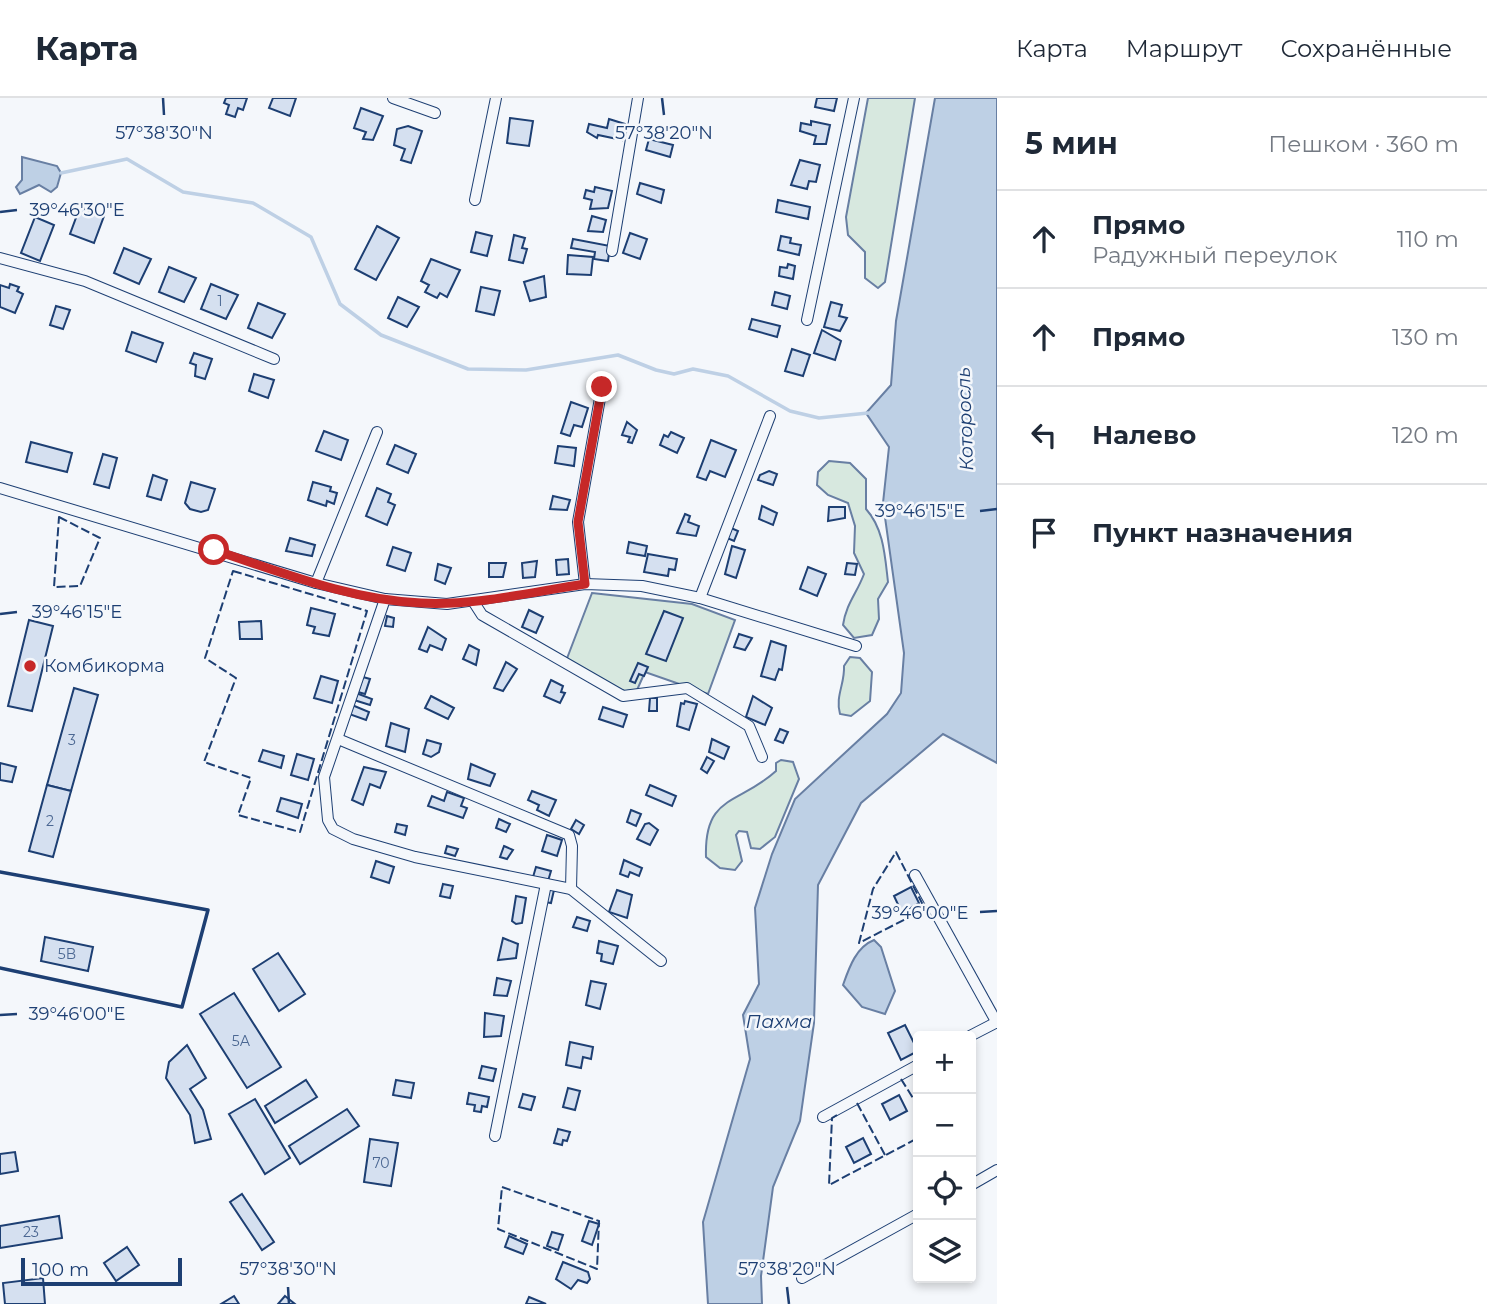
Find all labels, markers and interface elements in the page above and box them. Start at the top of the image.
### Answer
text: Карта [35,28,138,68]
text: Карта [1016,34,1088,63]
text: Маршрут [1126,34,1242,63]
text: Сохранённые [1280,34,1452,63]
text: 57°38'30"N [115,122,213,144]
text: 57°38'20"N [615,122,713,144]
text: 5 мин [1025,125,1118,162]
text: Пешком · 360 m [1268,130,1459,158]
text: 39°46'30"E [29,199,125,221]
text: Прямо [1092,209,1185,241]
icon: ahead [1025,220,1063,258]
text: 110 m [1397,225,1459,253]
text: Радужный переулок [1092,241,1337,269]
house number: 1 [217,292,223,310]
icon: ahead [1025,318,1063,356]
text: Прямо [1092,321,1185,353]
text: 130 m [1392,323,1459,351]
water label: Которосль [952,367,978,471]
route end [586,371,617,402]
icon: left [1025,416,1063,454]
text: Налево [1092,419,1196,451]
text: 120 m [1392,421,1459,449]
text: 39°46'15"E [875,500,965,522]
icon: arrive [1025,514,1063,552]
text: Пункт назначения [1092,517,1353,549]
route start [198,534,229,565]
text: 39°46'15"E [32,601,122,623]
place label: Комбикорма [44,655,165,677]
marker: Комбикорма [22,658,38,674]
house number: 3 [68,731,76,749]
house number: 2 [46,812,54,830]
text: 39°46'00"E [871,902,969,924]
house number: 5В [58,945,76,963]
text: 39°46'00"E [28,1003,126,1025]
water label: Пахма [746,1010,812,1033]
map controls [913,1031,976,1283]
button: + [913,1031,976,1094]
house number: 5А [232,1032,251,1050]
button: − [913,1094,976,1157]
house number: 70 [372,1154,390,1172]
button: locate [913,1157,976,1220]
button: layers [913,1220,976,1283]
house number: 23 [23,1223,39,1241]
scale bar [21,1255,182,1287]
text: 100 m [32,1258,89,1281]
text: 57°38'30"N [239,1258,337,1280]
text: 57°38'20"N [738,1258,836,1280]

